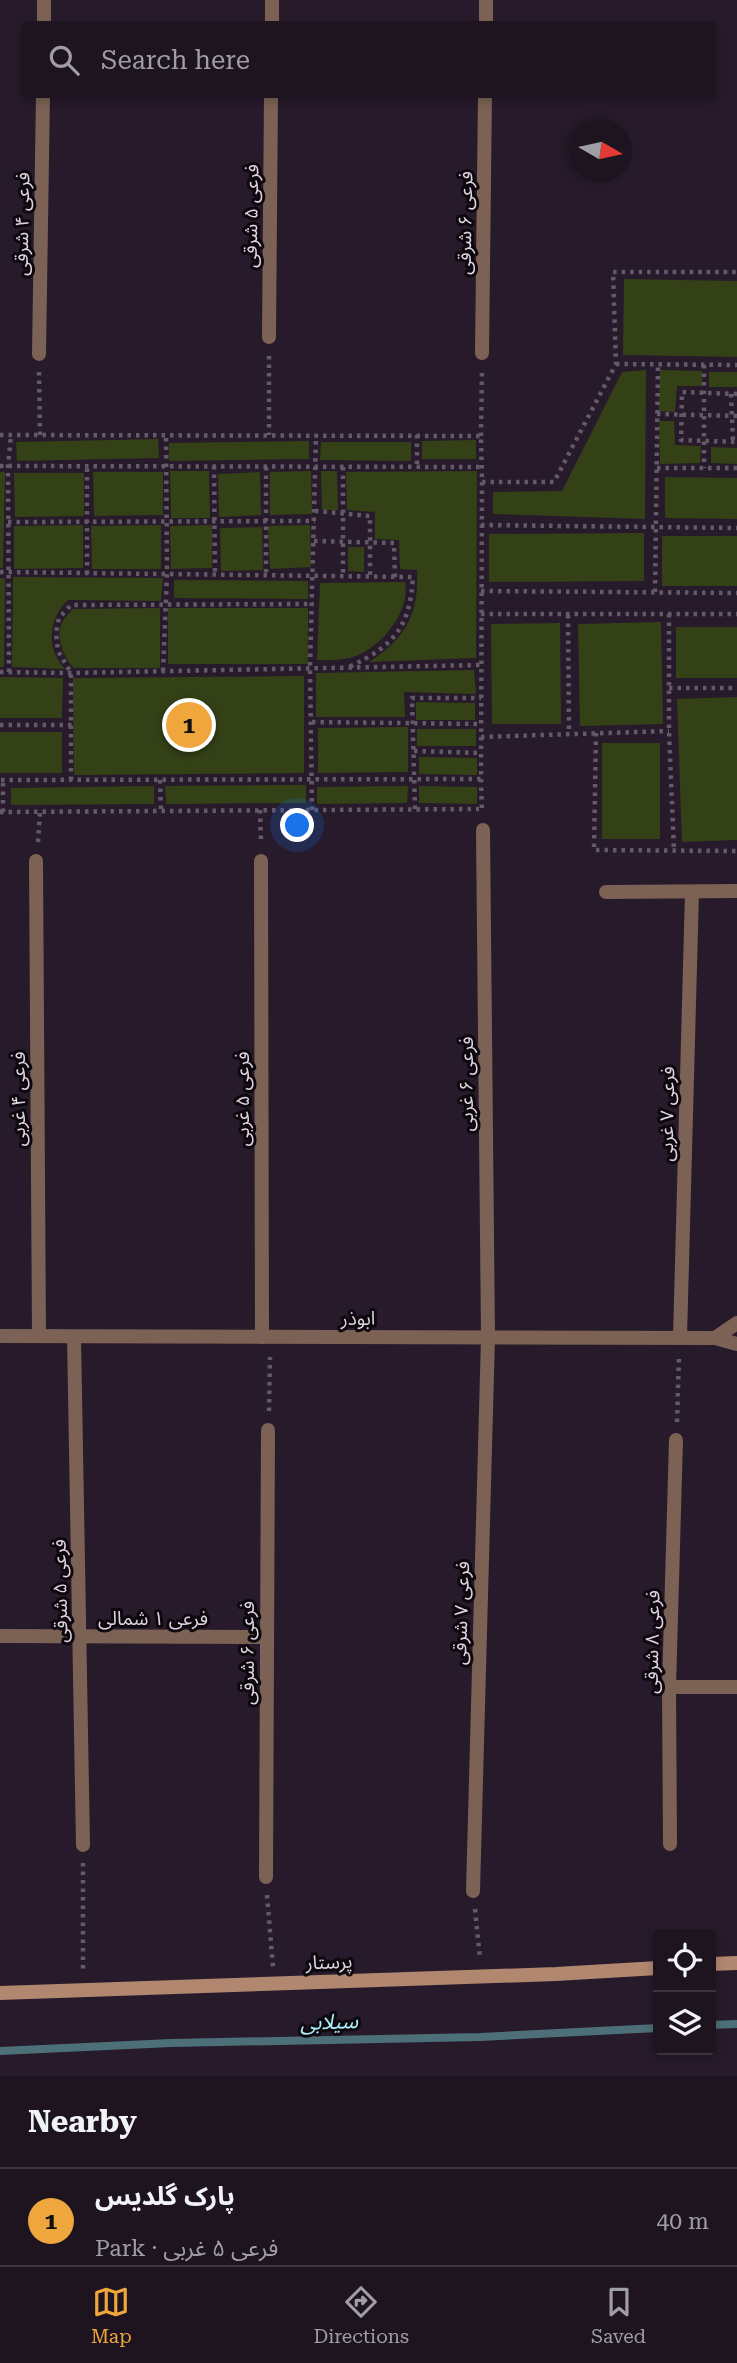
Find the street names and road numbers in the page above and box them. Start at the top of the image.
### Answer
street label: فرعی ۵ شرقی [239,164,263,268]
street label: فرعی ۶ شرقی [453,171,477,275]
street label: فرعی ۴ شرقی [10,172,34,276]
street label: فرعی ۶ غربی [455,1036,478,1132]
street label: فرعی ۴ غربی [7,1051,30,1147]
street label: فرعی ۵ غربی [231,1051,254,1147]
street label: فرعی ۷ غربی [655,1066,679,1162]
street label: ابوذر [340,1307,375,1330]
street label: فرعی ۵ شرقی [48,1539,72,1643]
street label: فرعی ۷ شرقی [448,1561,474,1665]
street label: فرعی ۸ شرقی [640,1590,664,1694]
street label: فرعی ۶ شرقی [236,1601,259,1705]
street label: فرعی ۱ شمالی [98,1607,208,1630]
street label: پرستار [304,1950,353,1976]

